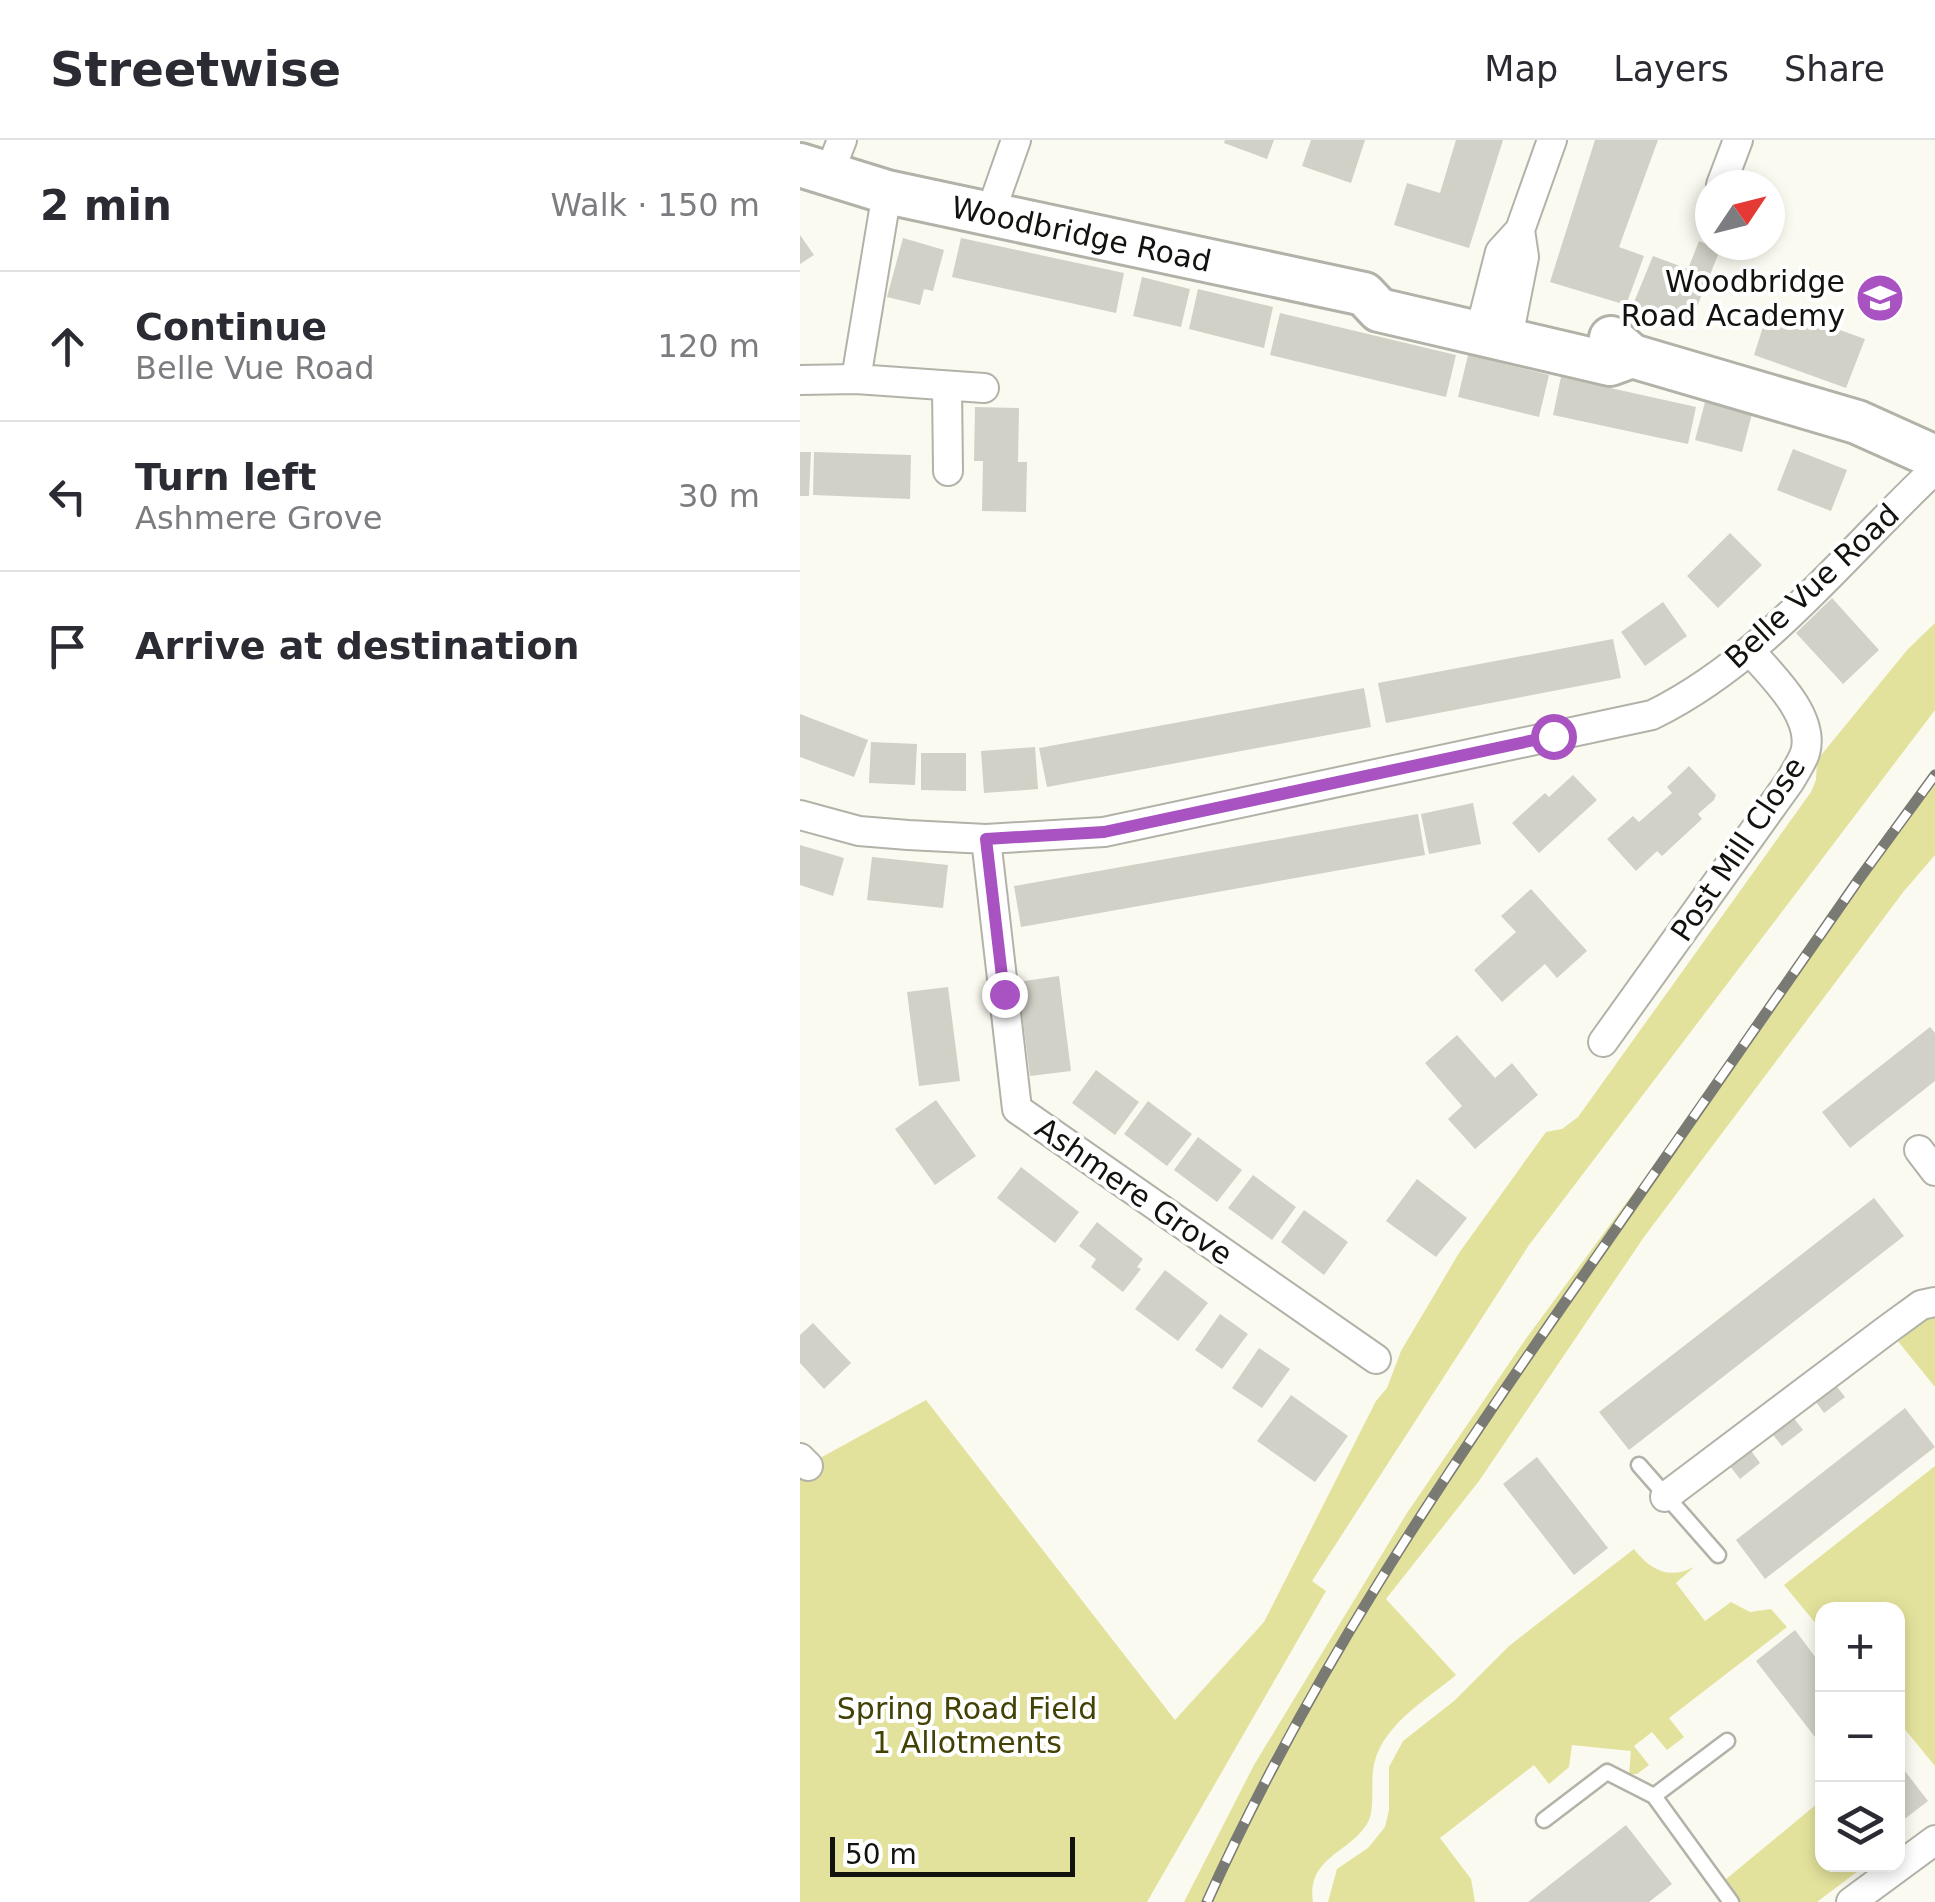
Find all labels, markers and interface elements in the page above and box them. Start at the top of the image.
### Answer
text: Streetwise [50,41,341,97]
text: Map [1484,49,1558,89]
text: Layers [1613,49,1729,89]
text: Share [1784,49,1885,89]
north arrow [1695,170,1785,260]
text: 2 min [40,181,172,230]
text: Walk · 150 m [550,186,760,224]
street label: Woodbridge Road [948,189,1215,278]
place label: Woodbridge Road Academy [1621,264,1845,333]
school or university icon: Woodbridge Road Academy [1854,272,1906,324]
text: Continue [135,305,327,349]
icon: ahead [40,319,95,374]
text: 120 m [658,327,760,365]
text: Belle Vue Road [135,349,374,387]
text: Turn left [135,455,316,499]
icon: left [40,469,95,524]
text: 30 m [678,477,760,515]
street label: Belle Vue Road [1718,497,1906,675]
text: Ashmere Grove [135,499,382,537]
icon: arrive [40,619,95,674]
text: Arrive at destination [135,624,580,668]
route start [1531,714,1577,760]
street label: Post Mill Close [1664,750,1812,948]
route end [982,972,1028,1018]
street label: Ashmere Grove [1029,1110,1239,1272]
map controls [1815,1602,1905,1872]
button: + [1815,1602,1905,1692]
park label: Spring Road Field 1 Allotments [837,1691,1097,1760]
button: − [1815,1692,1905,1782]
button: layers [1815,1782,1905,1872]
scale bar [830,1832,1075,1876]
text: 50 m [845,1838,917,1871]

